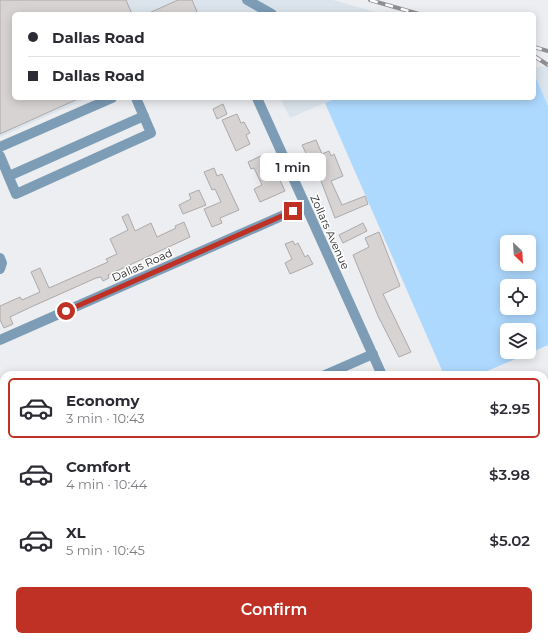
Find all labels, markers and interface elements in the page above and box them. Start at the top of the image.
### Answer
text: Dallas Road [52,28,145,47]
text: Dallas Road [52,66,145,85]
callout: 1 min [260,153,326,181]
text: 1 min [276,159,310,175]
street label: Zollars Avenue [307,192,353,272]
route end [284,202,302,220]
north arrow [500,235,536,271]
map controls [500,235,536,359]
street label: Dallas Road [109,245,175,285]
button: locate [500,279,536,315]
route start [57,302,75,320]
button: layers [500,323,536,359]
icon: car [18,390,54,426]
text: Economy [66,391,139,410]
text: $2.95 [490,399,530,418]
text: 3 min · 10:43 [66,410,145,426]
icon: car [18,456,54,492]
text: Comfort [66,457,131,476]
text: $3.98 [489,465,530,484]
text: 4 min · 10:44 [66,476,147,492]
icon: car [18,522,54,558]
text: XL [66,523,85,542]
text: $5.02 [490,531,530,550]
text: 5 min · 10:45 [66,542,145,558]
button: Confirm [16,587,532,633]

